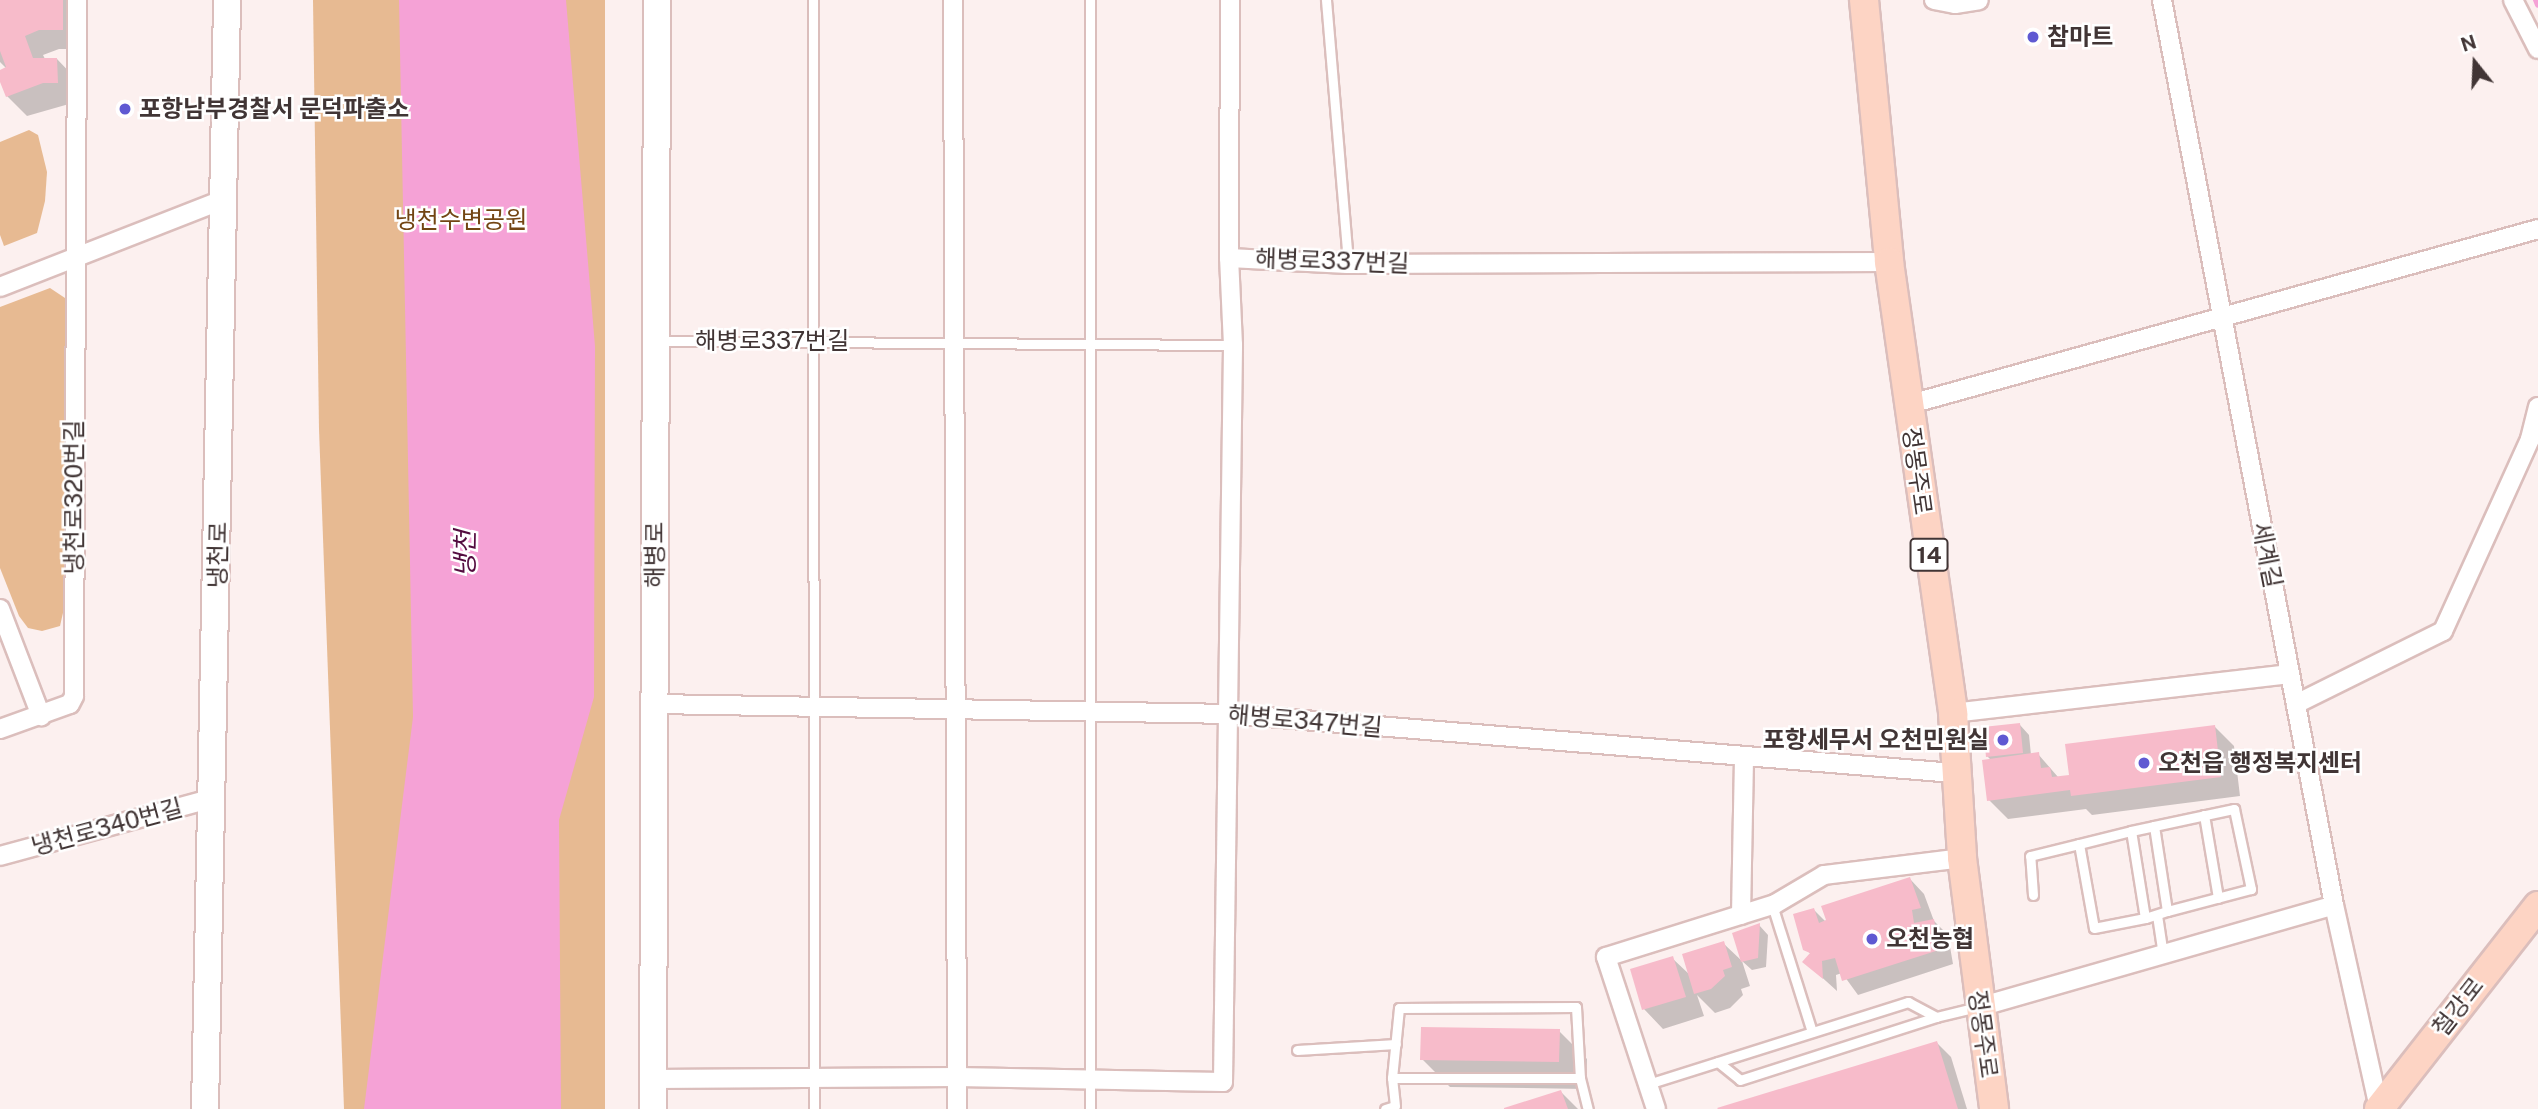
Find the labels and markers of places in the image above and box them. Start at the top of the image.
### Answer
place label: 참마트 [2047,23,2113,51]
marker: 참마트 [2025,29,2041,45]
place label: 포항남부경찰서 문덕파출소 [139,95,409,123]
marker: 포항남부경찰서 문덕파출소 [117,101,133,117]
place label: 포항세무서 오천민원실 [1763,726,1989,754]
marker: 포항세무서 오천민원실 [1995,732,2011,748]
place label: 오천읍 행정복지센터 [2158,749,2362,777]
marker: 오천읍 행정복지센터 [2136,755,2152,771]
place label: 오천농협 [1886,925,1974,953]
marker: 오천농협 [1864,931,1880,947]

